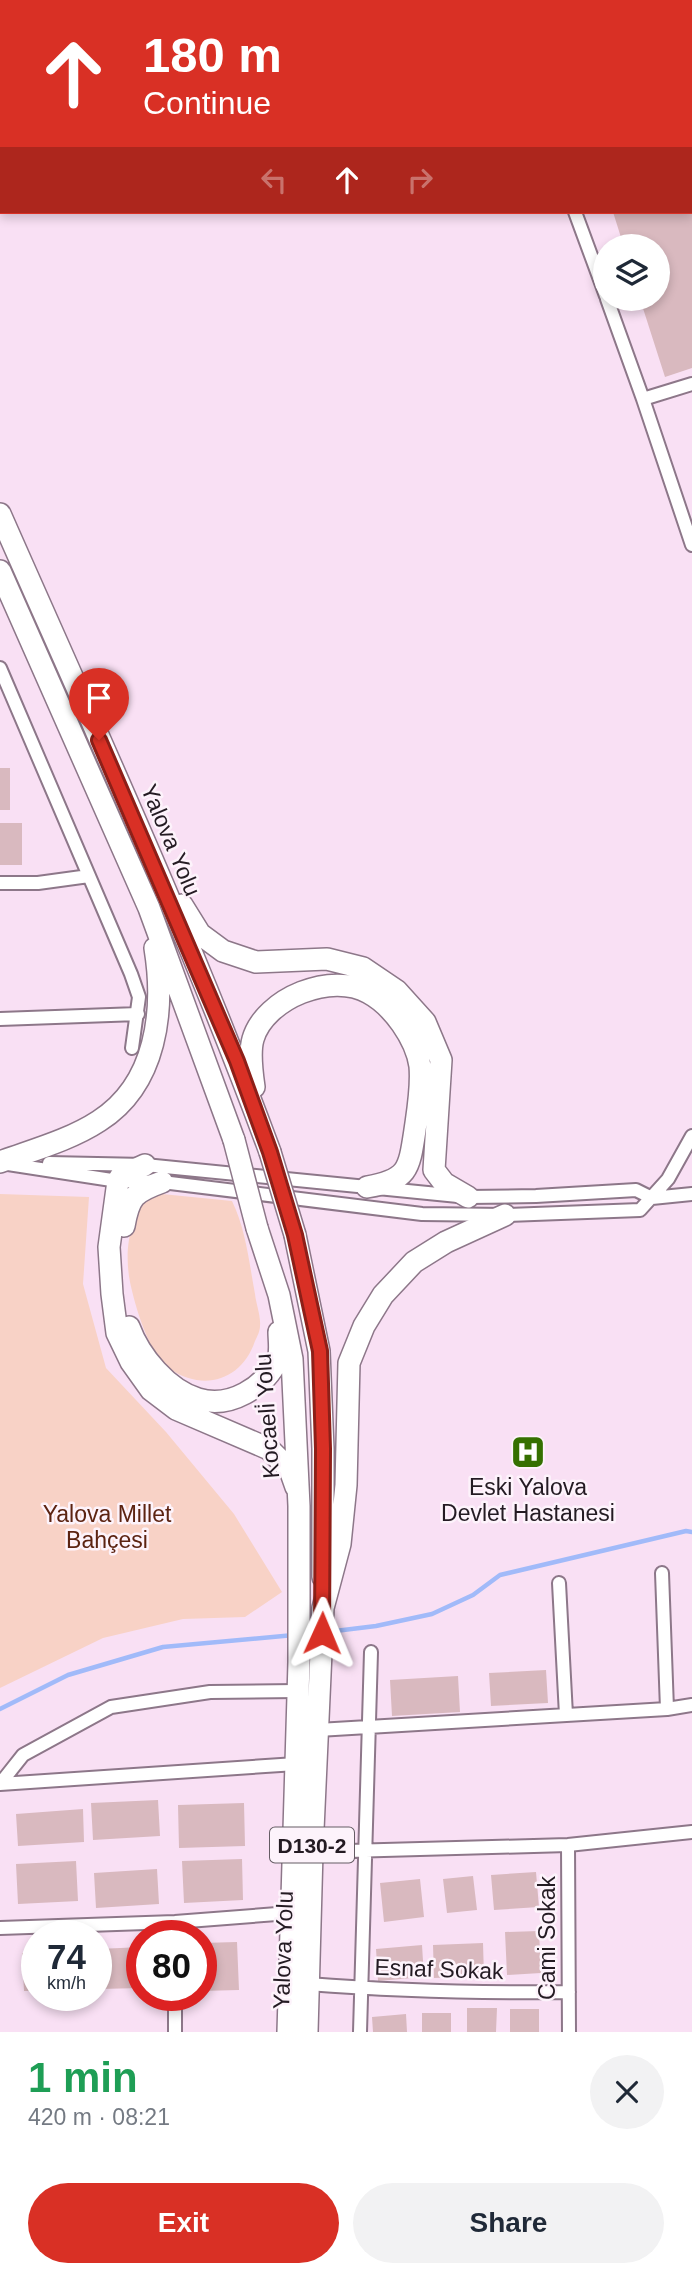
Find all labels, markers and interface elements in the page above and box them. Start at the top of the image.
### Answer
icon: ahead [28,28,119,119]
text: 180 m [143,28,282,82]
text: Continue [143,85,271,121]
icon: left [255,161,293,199]
icon: ahead [328,161,366,199]
icon: right [401,161,439,199]
map controls [593,234,670,311]
button: layers [593,234,670,311]
pin [69,668,129,740]
icon: arrive [80,679,118,717]
street label: Yalova Yolu [136,780,206,900]
street label: Kocaeli̇ Yolu [249,1353,284,1479]
hospital icon: Eski Yalova Devlet Hastanesi [509,1433,547,1471]
place label: Eski Yalova Devlet Hastanesi [441,1474,615,1526]
park label: Yalova Millet Bahçesi [43,1501,172,1553]
position arrow [285,1596,359,1670]
road number: D130-2 [270,1828,354,1862]
street label: Cami Sokak [534,1876,560,2000]
street label: Yalova Yolu [268,1890,298,2010]
speed limit sign: 80 [126,1920,217,2011]
text: 74 [47,1937,86,1976]
street label: Esnaf Sokak [374,1954,504,1984]
text: km/h [47,1973,86,1993]
text: 1 min [28,2054,138,2101]
button: close [590,2055,664,2129]
text: 420 m · 08:21 [28,2104,170,2130]
button: Exit [28,2183,339,2263]
button: Share [353,2183,664,2263]

